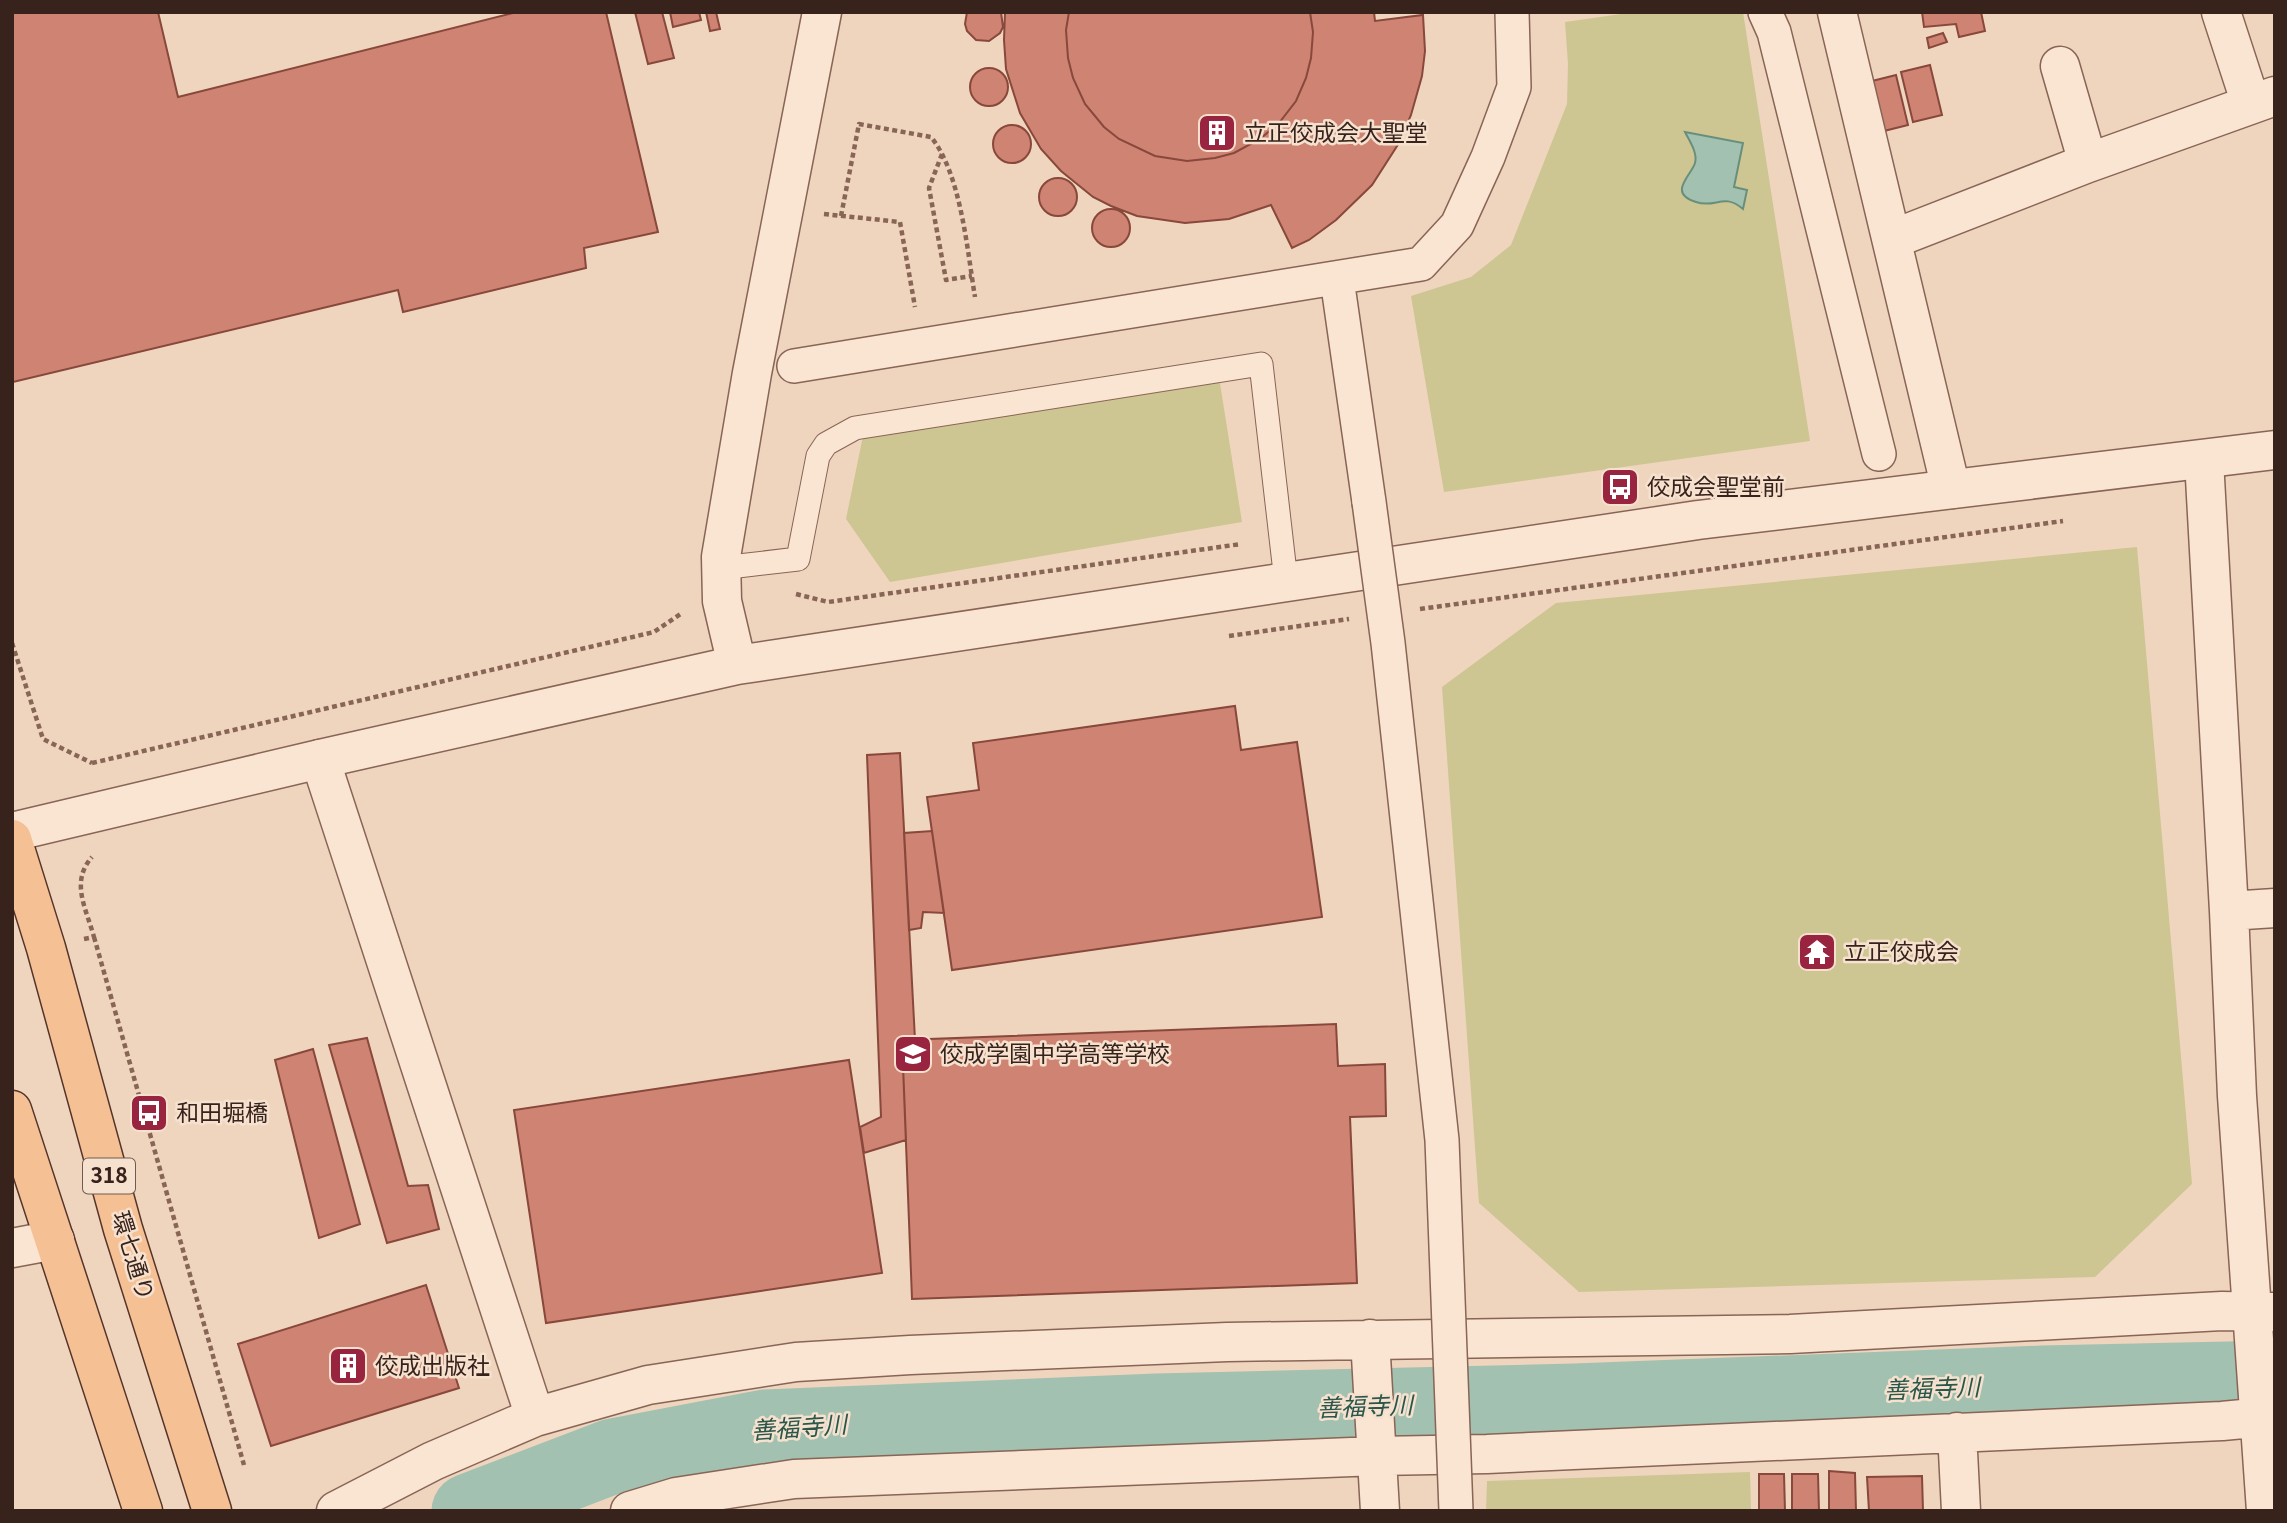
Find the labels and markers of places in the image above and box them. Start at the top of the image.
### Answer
building icon: 立正佼成会大聖堂 [1196,112,1238,154]
place label: 立正佼成会大聖堂 [1244,114,1428,148]
bus stop icon: 佼成会聖堂前 [1599,466,1641,508]
place label: 佼成会聖堂前 [1647,468,1785,502]
temple icon: 立正佼成会 [1796,931,1838,973]
place label: 立正佼成会 [1844,933,1959,967]
school or university icon: 佼成学園中学高等学校 [892,1033,934,1075]
place label: 佼成学園中学高等学校 [940,1035,1170,1069]
bus stop icon: 和田堀橋 [128,1092,170,1134]
place label: 和田堀橋 [176,1094,268,1128]
building icon: 佼成出版社 [327,1345,369,1387]
place label: 佼成出版社 [375,1347,490,1381]

